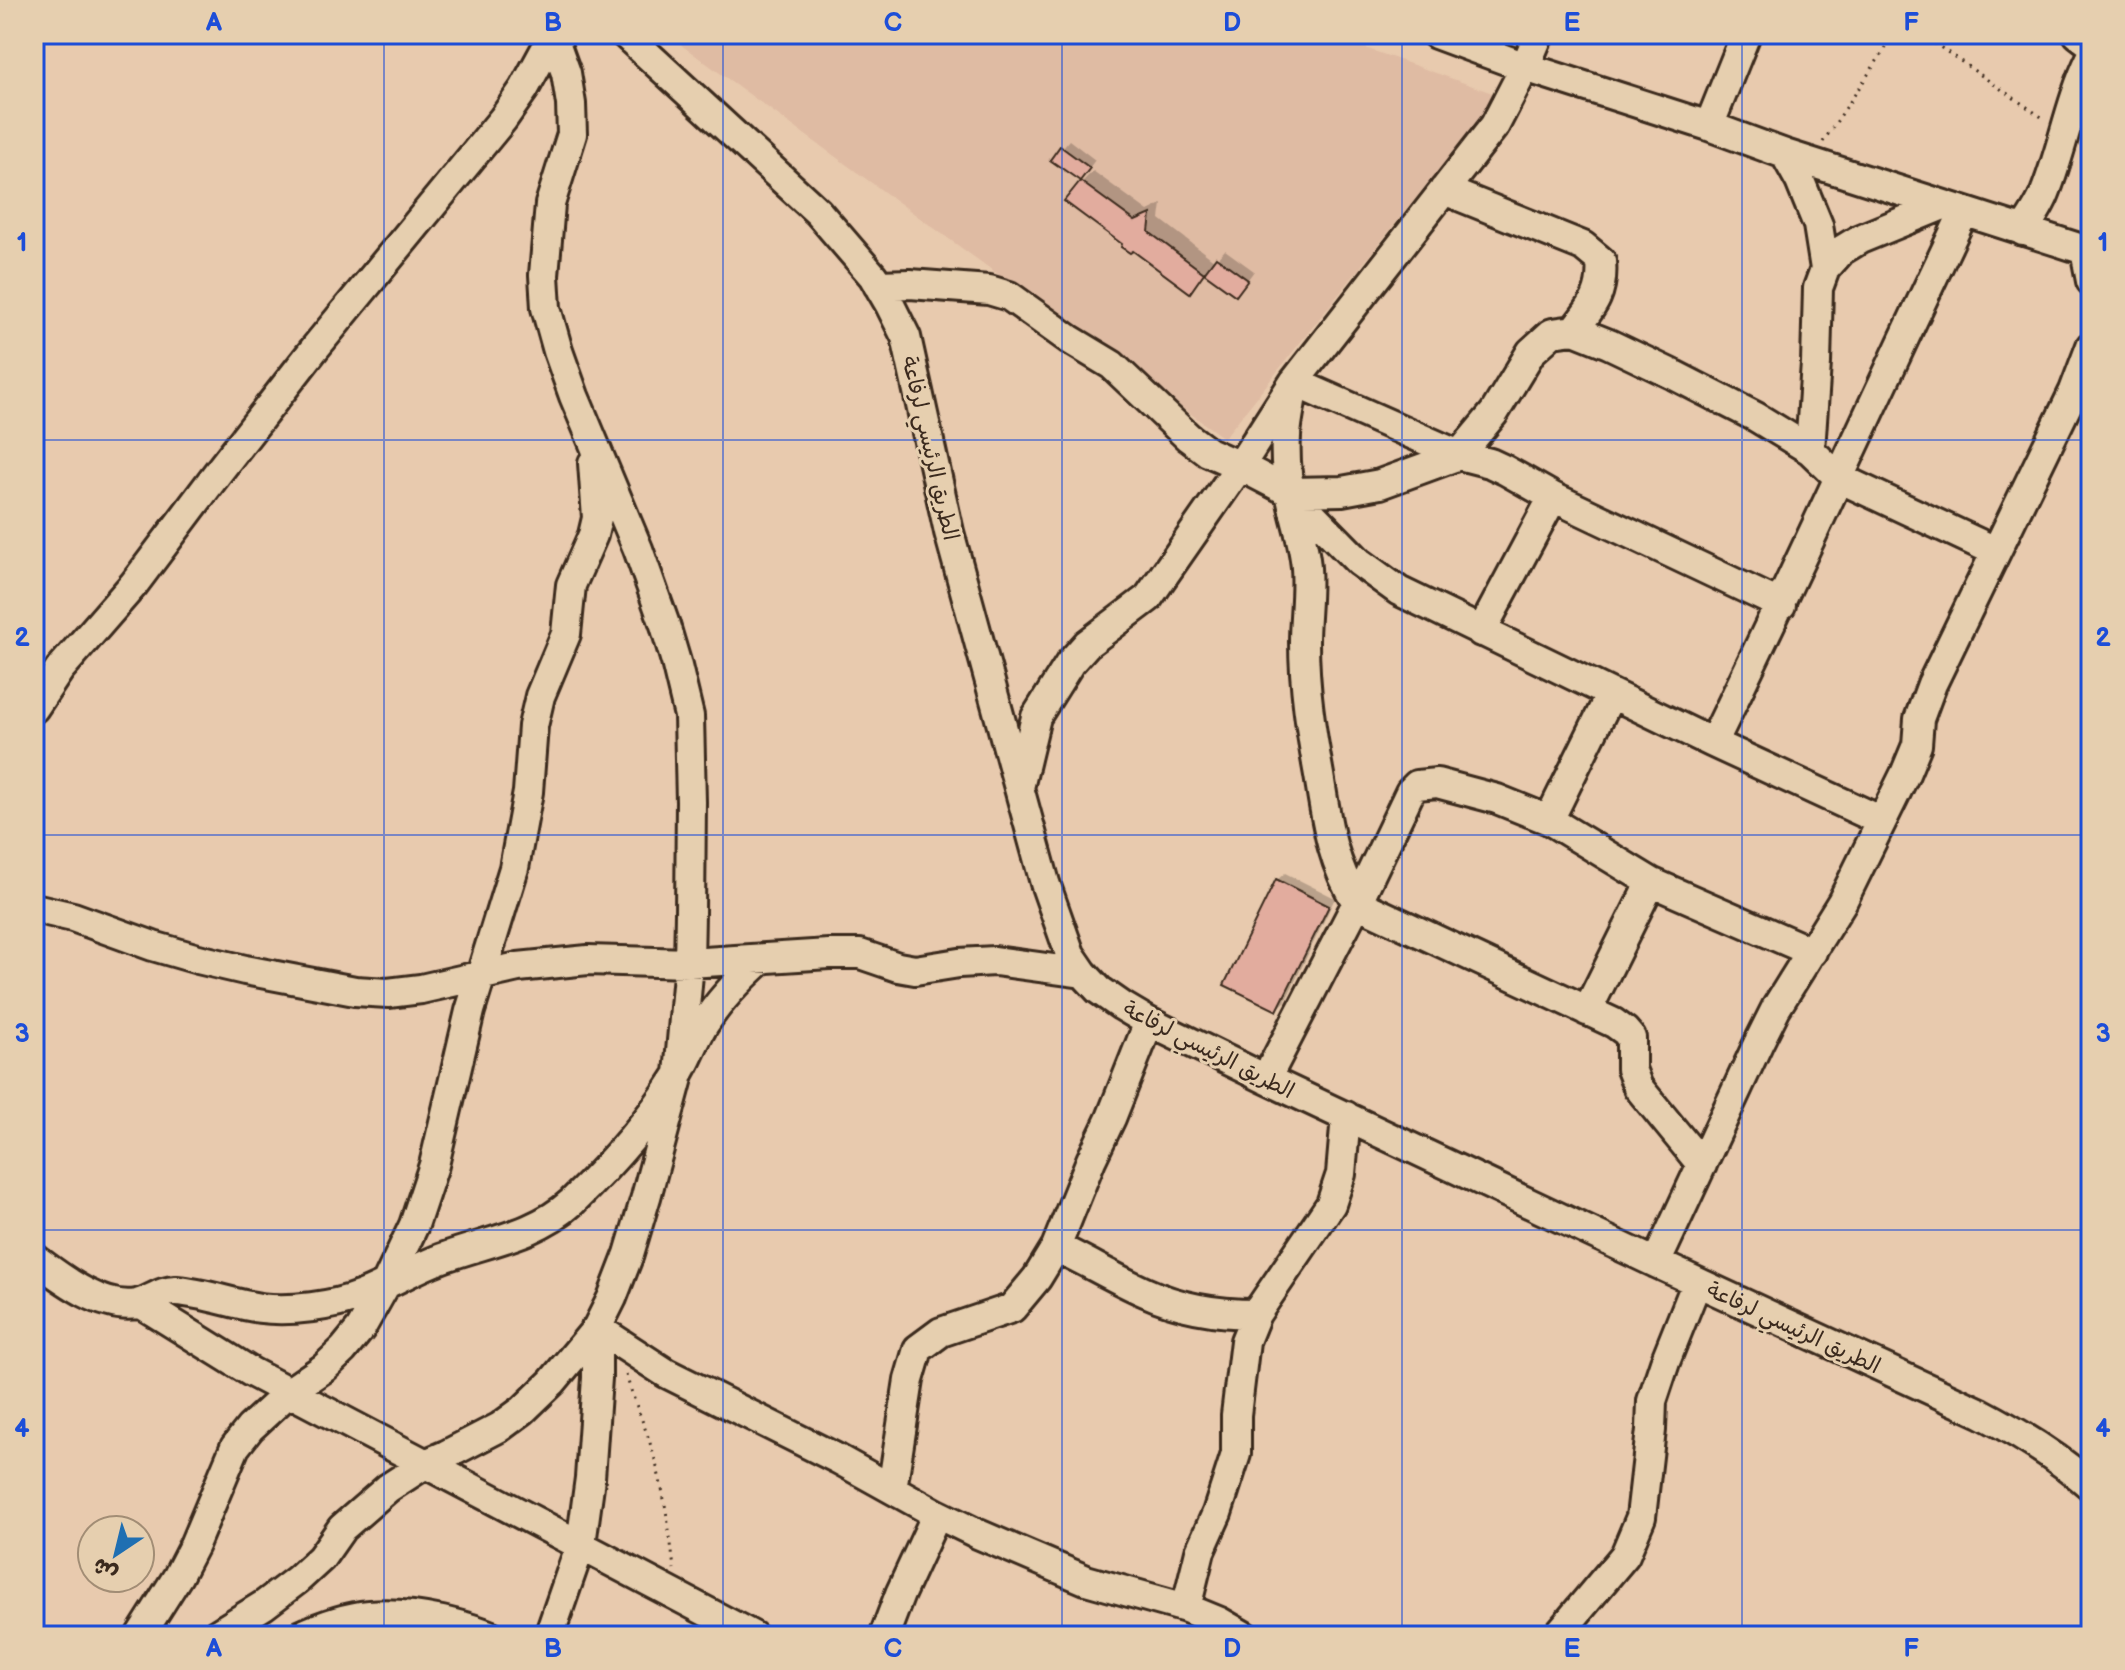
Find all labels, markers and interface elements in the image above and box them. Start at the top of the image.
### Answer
text: A [205,8,222,39]
text: B [544,8,562,39]
text: C [884,8,902,39]
text: D [1223,8,1241,39]
text: E [1564,8,1581,39]
text: F [1903,8,1919,39]
text: 1 [17,228,27,259]
text: 1 [2098,228,2108,259]
street label: الطريق الرئيسي لرفاعة [890,353,964,544]
text: 2 [14,623,30,654]
text: 2 [2095,623,2111,654]
street label: الطريق الرئيسي لرفاعة [1116,996,1298,1110]
text: 3 [14,1019,30,1050]
text: 3 [2095,1019,2111,1050]
street label: الطريق الرئيسي لرفاعة [1700,1276,1884,1385]
text: 4 [14,1414,30,1445]
text: 4 [2095,1414,2111,1445]
north arrow [76,1514,156,1594]
text: ش [88,1551,123,1587]
text: A [205,1634,222,1665]
text: B [544,1634,562,1665]
text: C [884,1634,902,1665]
text: D [1223,1634,1241,1665]
text: E [1564,1634,1581,1665]
text: F [1903,1634,1919,1665]

